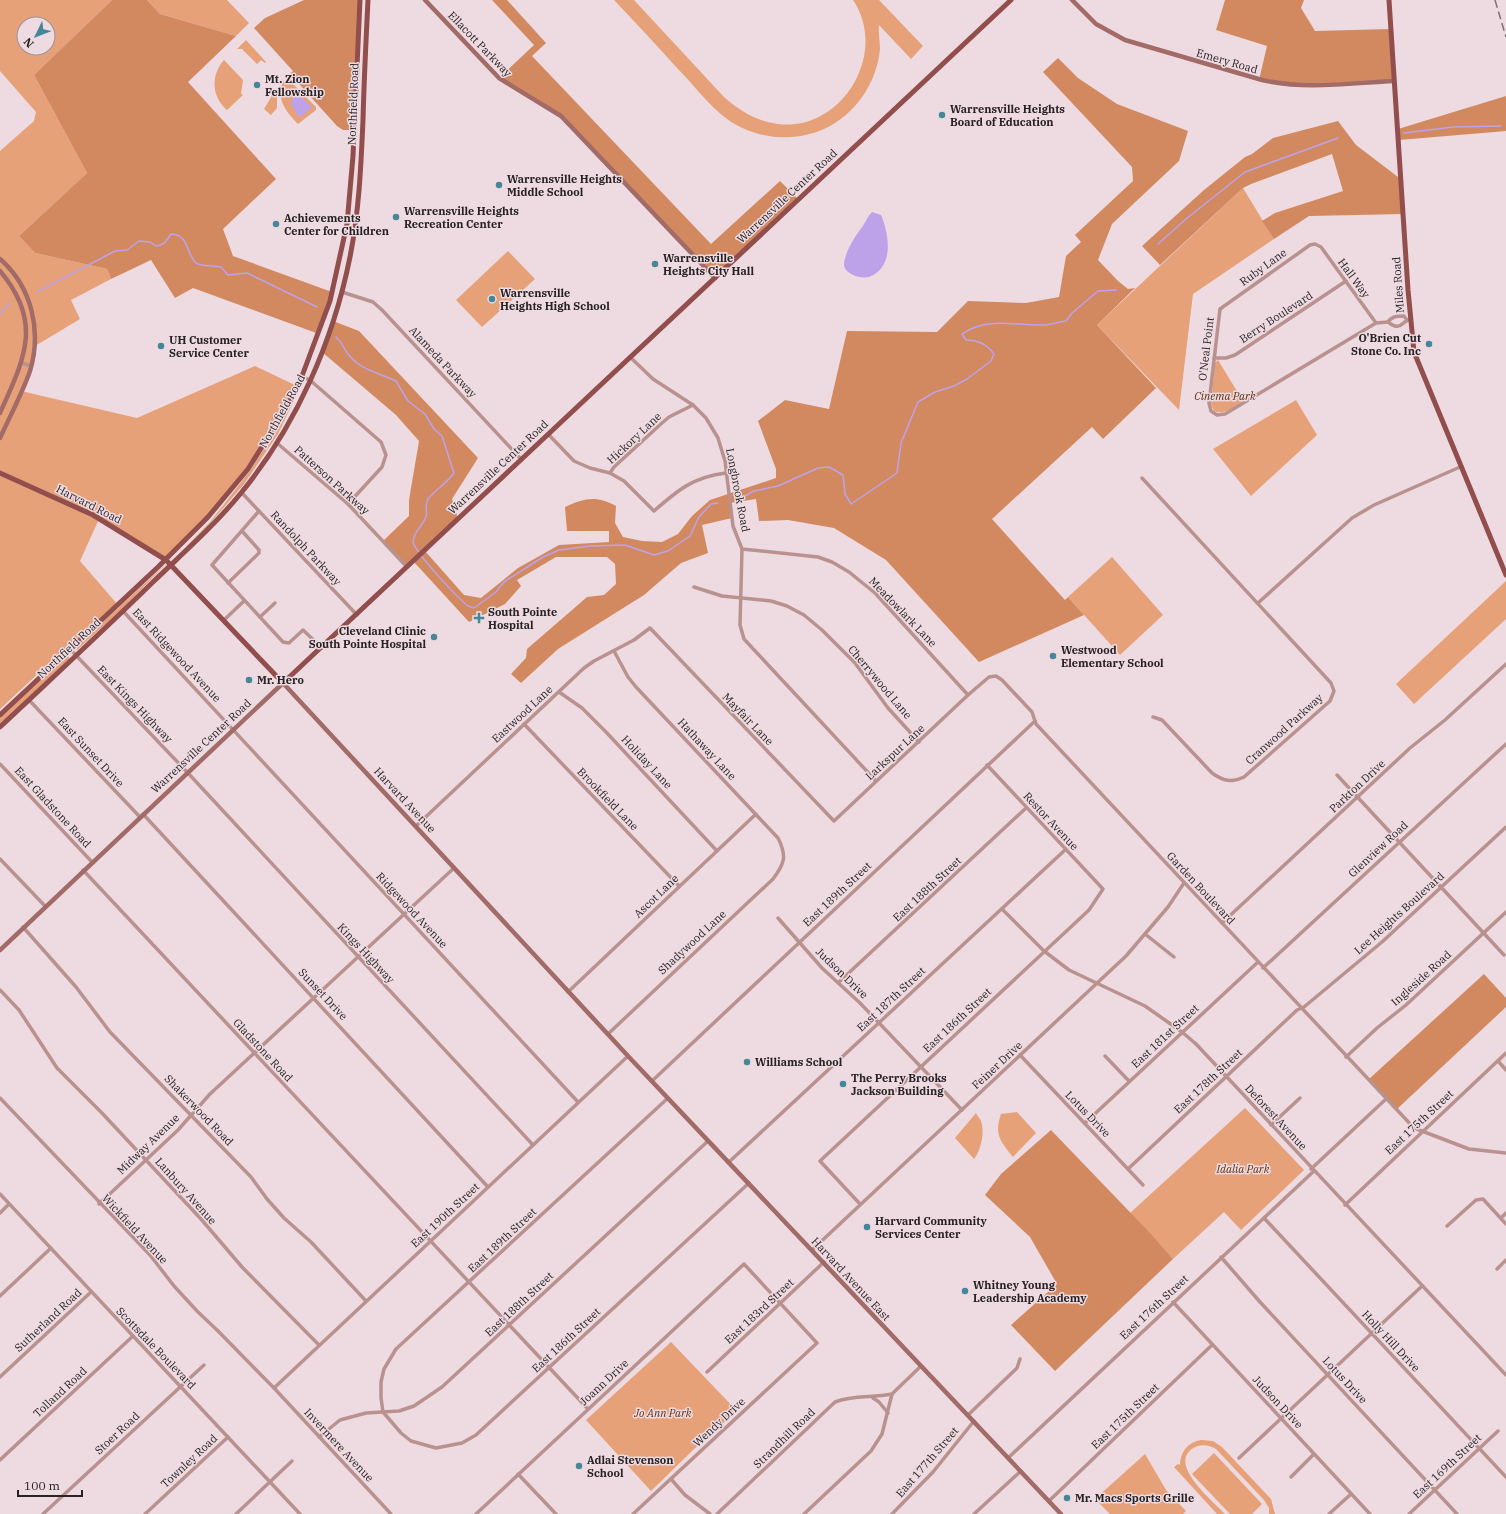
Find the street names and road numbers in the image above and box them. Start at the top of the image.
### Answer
street label: Ellacott Parkway [445,8,515,80]
street label: Emery Road [1195,46,1260,77]
street label: Northfield Road [345,62,361,145]
street label: Warrensville Center Road [734,146,840,246]
street label: Ruby Lane [1237,245,1289,289]
street label: Hall Way [1335,255,1373,301]
street label: Miles Road [1389,256,1407,314]
street label: Berry Boulevard [1237,288,1316,346]
street label: O'Neal Point [1195,316,1217,382]
street label: Alameda Parkway [406,323,480,401]
street label: Northfield Road [256,371,308,450]
street label: Hickory Lane [604,409,664,467]
street label: Warrensville Center Road [445,417,551,517]
street label: Patterson Parkway [291,443,373,518]
street label: Longbrook Road [723,447,753,533]
street label: Harvard Road [54,481,125,527]
street label: Randolph Parkway [268,508,344,588]
street label: Meadowlark Lane [866,574,940,650]
street label: East Ridgewood Avenue [130,605,224,705]
street label: Northfield Road [34,615,104,681]
street label: Cherrywood Lane [845,642,915,722]
street label: East Kings Highway [95,662,176,746]
street label: Eastwood Lane [489,682,555,746]
street label: Mayfair Lane [720,690,777,748]
street label: Cranwood Parkway [1242,690,1326,767]
street label: Warrensville Center Road [148,696,254,796]
street label: East Sunset Drive [55,714,127,790]
street label: Hathaway Lane [675,715,739,783]
street label: Larkspur Lane [863,721,928,783]
street label: Holiday Lane [619,732,675,792]
street label: Parkton Drive [1326,756,1388,815]
street label: East Gladstone Road [12,764,94,851]
street label: Harvard Avenue [371,764,439,836]
street label: Brookfield Lane [574,765,642,833]
street label: Restor Avenue [1020,789,1082,853]
street label: Glenview Road [1345,818,1411,880]
street label: Garden Boulevard [1164,849,1238,927]
street label: East 188th Street [890,854,964,924]
street label: East 189th Street [800,859,874,929]
street label: Ridgewood Avenue [373,869,451,951]
street label: Lee Heights Boulevard [1351,869,1447,957]
street label: Ascot Lane [631,871,681,921]
street label: Shadywood Lane [655,907,729,977]
street label: Kings Highway [335,920,398,986]
street label: Judson Drive [813,945,871,1002]
street label: Ingleside Road [1388,947,1454,1009]
street label: East 187th Street [854,964,928,1034]
street label: Sunset Drive [295,965,351,1023]
street label: East 186th Street [920,985,994,1055]
street label: East 181st Street [1128,1001,1202,1071]
street label: Gladstone Road [230,1016,296,1085]
street label: Feiner Drive [969,1038,1025,1092]
street label: East 178th Street [1171,1046,1245,1116]
street label: Shakerwood Road [162,1072,237,1149]
street label: Deforest Avenue [1242,1081,1310,1153]
street label: East 175th Street [1382,1087,1456,1157]
street label: Lotus Drive [1062,1088,1114,1140]
street label: Midway Avenue [114,1111,182,1177]
street label: Lanbury Avenue [152,1155,220,1227]
street label: East 190th Street [408,1180,482,1250]
street label: Wickfield Avenue [99,1191,171,1267]
street label: East 189th Street [465,1205,539,1275]
street label: Harvard Avenue East [809,1234,893,1324]
street label: East 188th Street [482,1269,556,1339]
street label: East 176th Street [1117,1272,1191,1342]
street label: East 183rd Street [721,1275,797,1347]
street label: Sutherland Road [12,1285,85,1355]
street label: Scottsdale Boulevard [113,1304,199,1392]
street label: East 186th Street [529,1305,603,1375]
street label: Holly Hill Drive [1359,1307,1423,1375]
street label: Lotus Drive [1320,1354,1370,1406]
street label: Joann Drive [577,1356,631,1408]
street label: Tolland Road [30,1363,90,1420]
street label: Judson Drive [1250,1373,1306,1431]
street label: East 175th Street [1088,1380,1162,1452]
street label: Wendy Drive [690,1394,748,1450]
street label: Invermere Avenue [301,1405,377,1485]
street label: Strandhill Road [750,1405,818,1471]
street label: Stoer Road [92,1409,143,1457]
street label: East 177th Street [893,1424,961,1500]
street label: Townley Road [158,1431,220,1491]
street label: East 169th Street [1410,1431,1484,1501]

